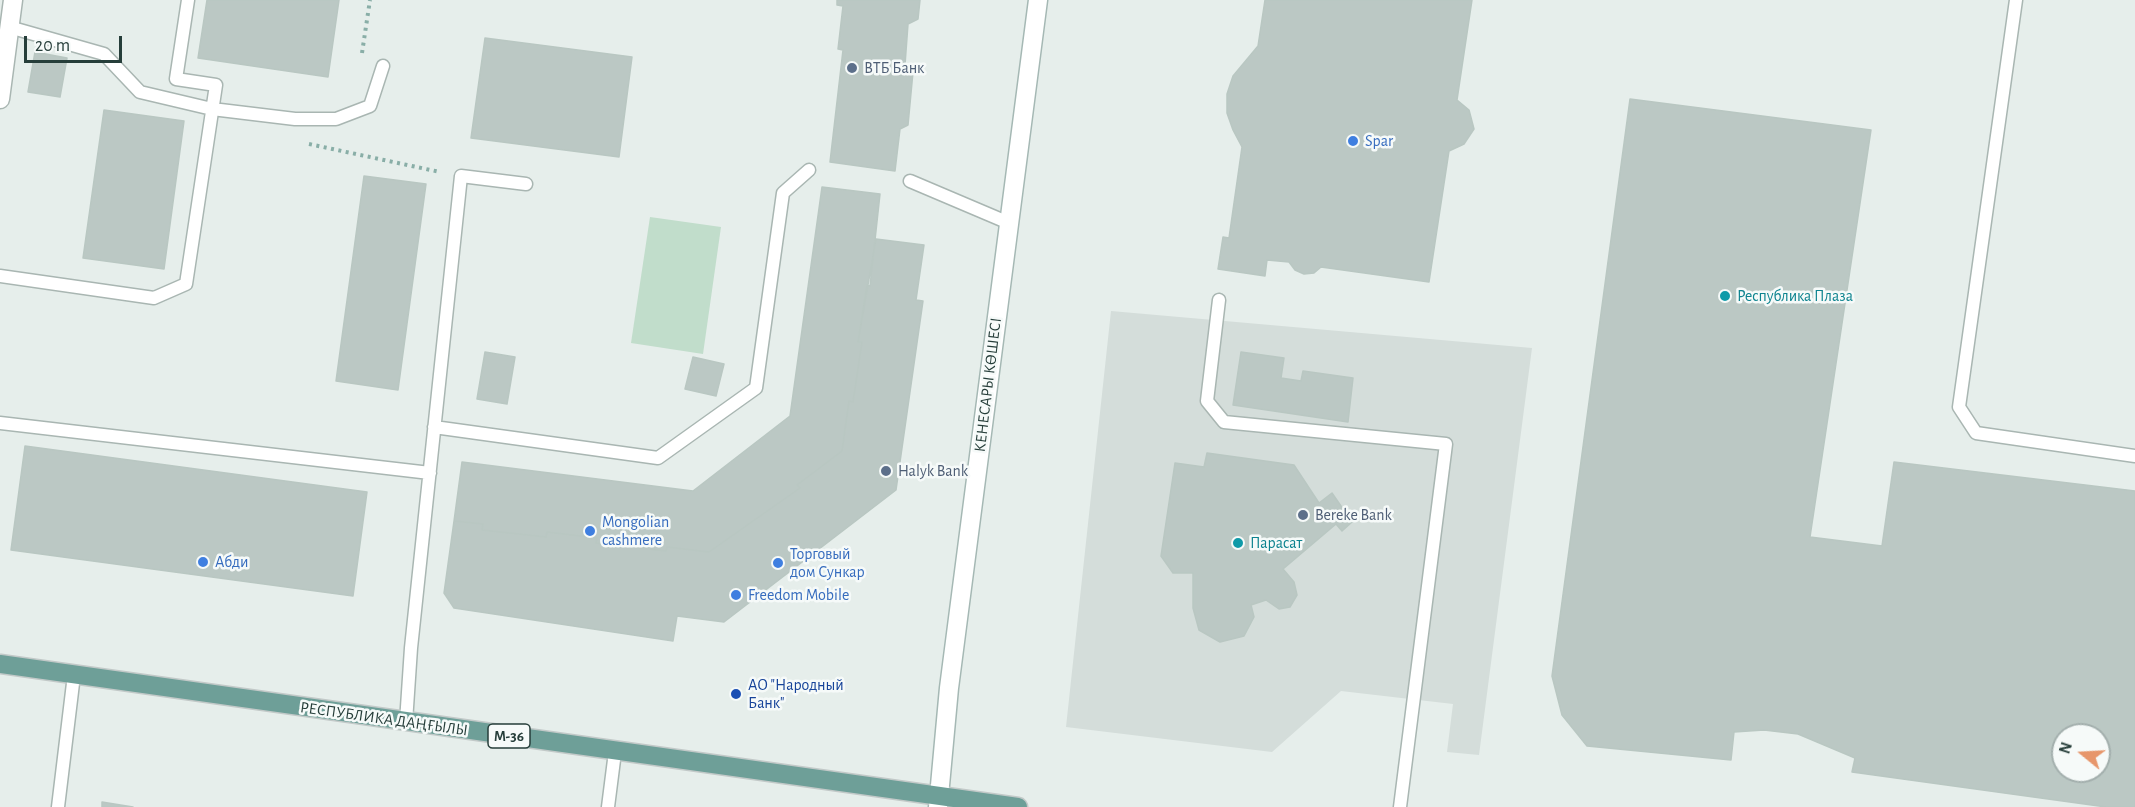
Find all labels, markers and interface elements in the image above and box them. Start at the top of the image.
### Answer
scale bar [27,24,124,62]
text: 20 m [35,37,70,55]
place label: ВТБ Банк [864,58,924,78]
marker: ВТБ Банк [845,61,859,75]
place label: Spar [1365,131,1393,151]
marker: Spar [1346,134,1360,148]
place label: Республика Плаза [1737,286,1853,306]
marker: Республика Плаза [1718,289,1732,303]
street label: КЕНЕСАРЫ КӨШЕСІ [970,317,1006,453]
place label: Halyk Bank [898,461,968,481]
marker: Halyk Bank [879,464,893,478]
place label: Bereke Bank [1315,505,1392,525]
marker: Bereke Bank [1296,508,1310,522]
place label: Mongolian cashmere [602,512,669,550]
marker: Mongolian cashmere [583,524,597,538]
place label: Парасат [1250,533,1302,553]
marker: Парасат [1231,536,1245,550]
place label: Торговый дом Сункар [790,544,865,582]
place label: Абди [215,552,248,572]
marker: Абди [196,555,210,569]
marker: Торговый дом Сункар [771,556,785,570]
place label: Freedom Mobile [748,585,849,605]
marker: Freedom Mobile [729,588,743,602]
place label: АО "Народный Банк" [748,675,844,713]
marker: АО "Народный Банк" [729,687,743,701]
street label: РЕСПУБЛИКА ДАҢҒЫЛЫ [299,698,469,740]
north arrow [2051,723,2111,783]
road number: M-36 [488,724,530,748]
text: N [2056,740,2075,756]

